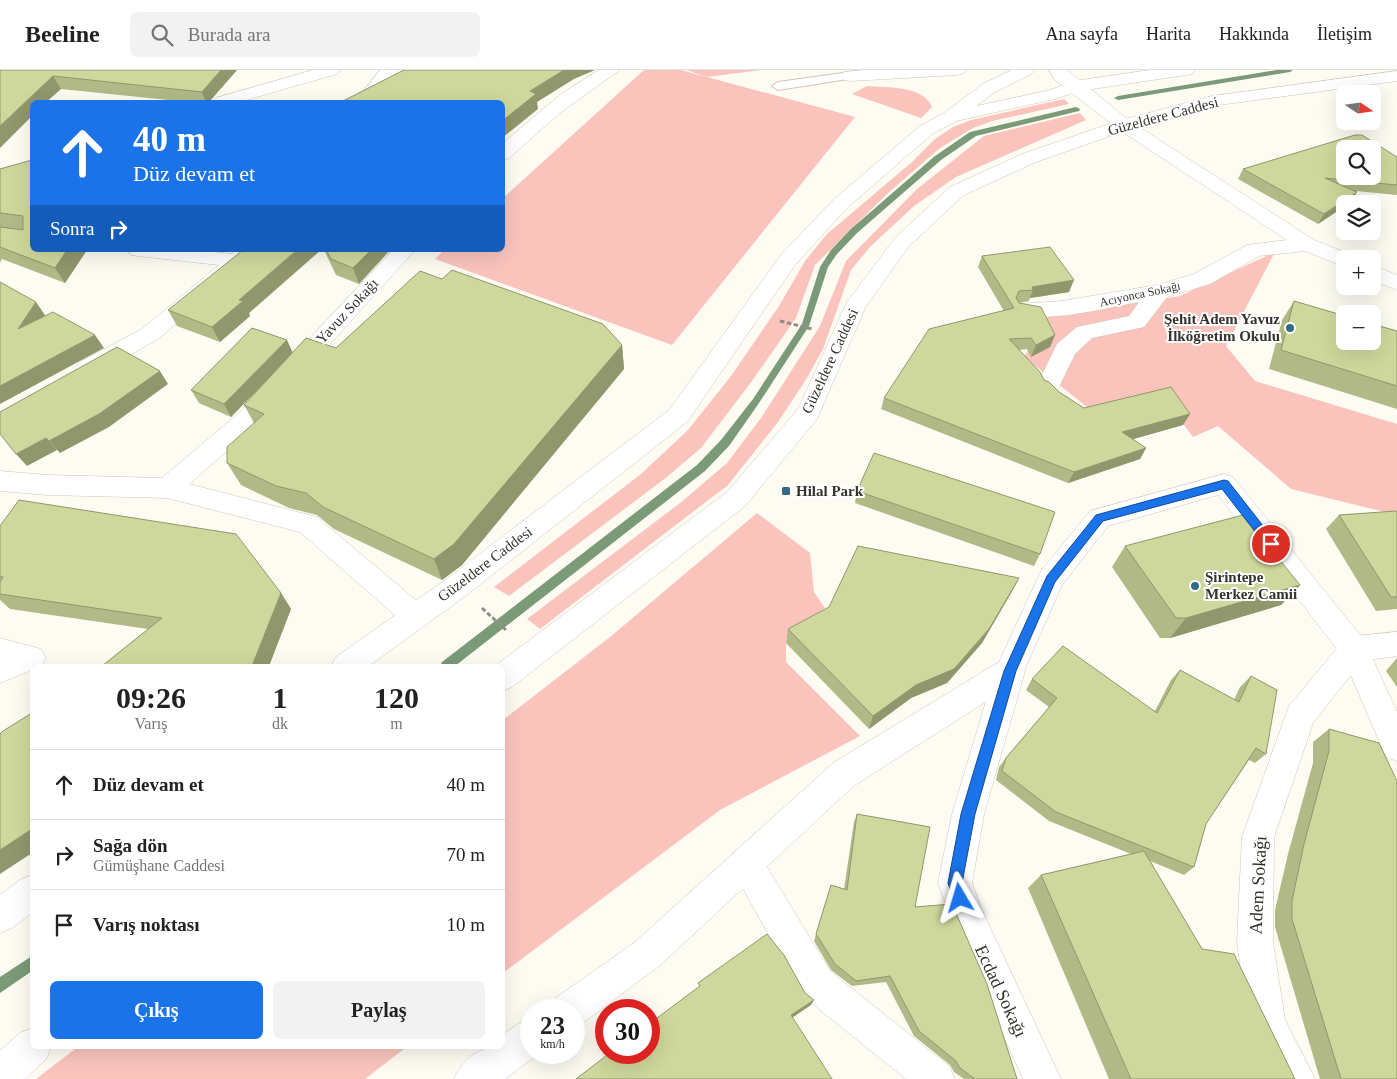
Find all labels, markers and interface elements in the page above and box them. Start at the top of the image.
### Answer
search box [130,12,480,57]
text: Beeline [25,21,100,47]
icon: search [148,21,176,49]
text: Burada ara [188,24,270,45]
text: Ana sayfa [1046,24,1118,44]
text: Harita [1146,24,1191,44]
text: Hakkında [1219,24,1289,44]
text: İletişim [1317,24,1372,44]
north arrow [1336,85,1381,130]
map controls [1336,85,1381,350]
street label: Güzeldere Caddesi [1106,94,1220,138]
icon: ahead [50,120,115,185]
text: 40 m [133,120,206,159]
button: search [1336,140,1381,185]
text: Düz devam et [133,161,255,186]
button: layers [1336,195,1381,240]
icon: right [104,215,132,243]
text: Sonra [50,218,94,239]
button: + [1336,250,1381,295]
street label: Yavuz Sokağı [313,275,381,347]
street label: Acıyonca Sokağı [1098,278,1182,309]
button: − [1336,305,1381,350]
street label: Güzeldere Caddesi [799,306,861,416]
place label: Şehit Adem Yavuz İlköğretim Okulu [1164,311,1280,344]
marker: Şehit Adem Yavuz İlköğretim Okulu [1284,322,1296,334]
place label: Hilal Park [796,483,864,499]
marker: Hilal Park [780,485,792,497]
street label: Güzeldere Caddesi [435,523,535,605]
pin [1250,523,1292,565]
icon: arrive [1257,530,1285,558]
place label: Şirintepe Merkez Camii [1205,569,1297,602]
marker: Şirintepe Merkez Camii [1189,580,1201,592]
text: 09:26 [116,681,186,714]
text: 1 [273,681,288,714]
text: 120 [374,681,419,714]
text: Varış [135,715,167,732]
text: dk [272,715,288,732]
text: m [390,715,403,732]
icon: ahead [50,771,78,799]
text: Düz devam et [93,774,204,795]
text: 40 m [446,774,485,795]
text: Sağa dön [93,835,167,856]
street label: Adem Sokağı [1245,835,1271,935]
icon: right [50,841,78,869]
text: 70 m [446,844,485,865]
text: Gümüşhane Caddesi [93,857,225,874]
position arrow [933,871,985,923]
icon: arrive [50,911,78,939]
text: Varış noktası [93,914,199,935]
text: 10 m [446,914,485,935]
street label: Ecdad Sokağı [971,942,1031,1040]
button: Çıkış [50,981,263,1039]
button: Paylaş [273,981,485,1039]
speed limit sign: 30 [595,999,660,1064]
text: 23 [540,1012,565,1039]
text: km/h [540,1037,565,1051]

